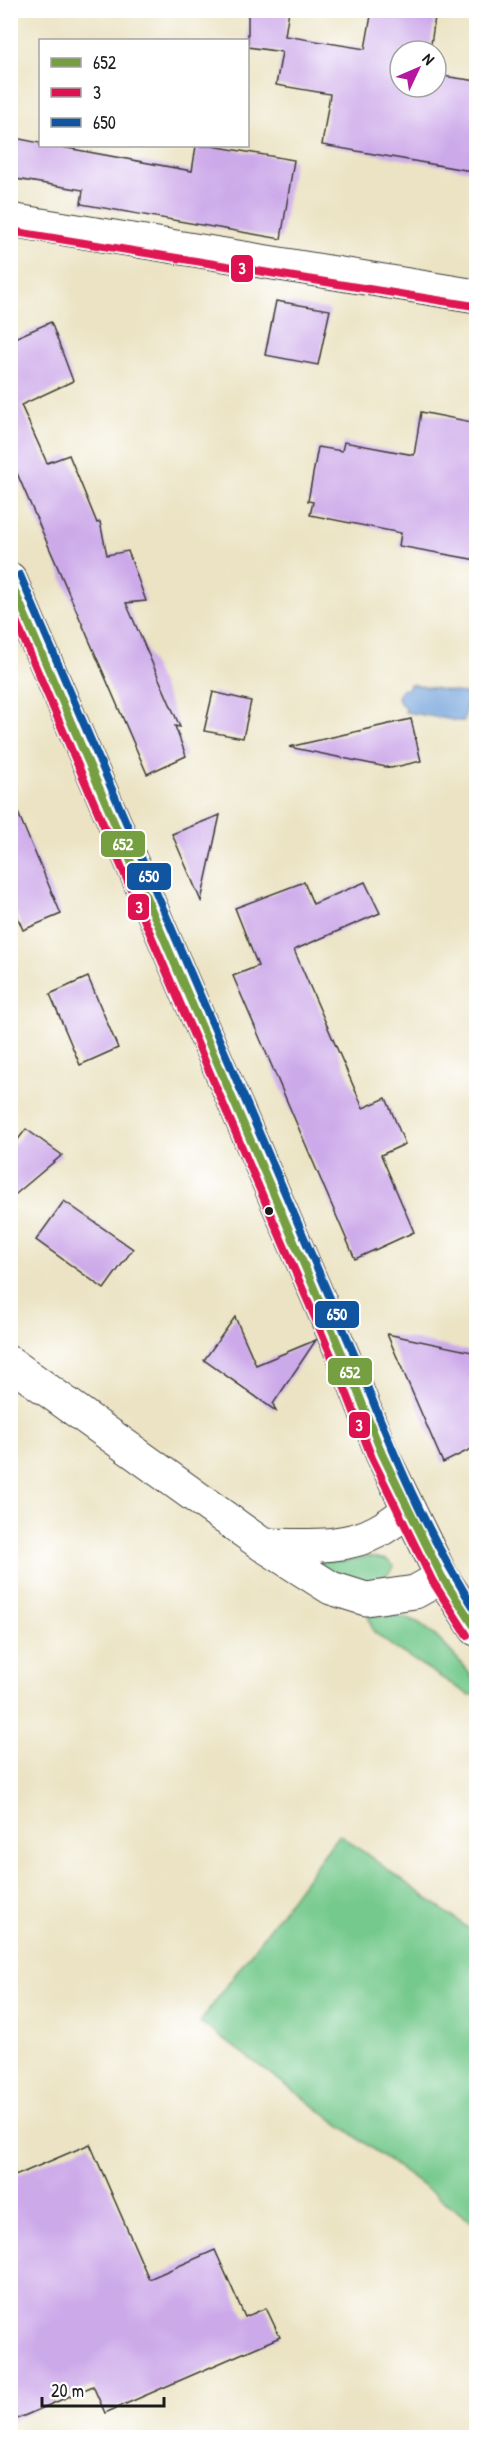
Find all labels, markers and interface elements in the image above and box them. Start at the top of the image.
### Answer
legend [39,39,249,147]
north arrow [388,39,448,99]
text: N [418,48,440,70]
text: 652 [93,50,117,75]
text: 3 [93,80,101,105]
text: 650 [93,110,116,135]
line badge: 3 [230,254,254,283]
text: 3 [238,257,246,279]
line badge: 652 [100,830,146,858]
text: 652 [113,833,134,855]
line badge: 650 [126,862,172,891]
text: 650 [139,865,159,887]
line badge: 3 [127,893,150,921]
text: 3 [135,896,143,918]
unlabelled marker [263,1205,275,1217]
line badge: 650 [314,1300,360,1329]
text: 650 [327,1303,347,1325]
line badge: 652 [327,1357,373,1386]
text: 652 [340,1361,361,1383]
line badge: 3 [348,1411,371,1439]
text: 3 [355,1414,363,1436]
scale bar [42,2370,164,2408]
text: 20 m [51,2378,84,2403]

